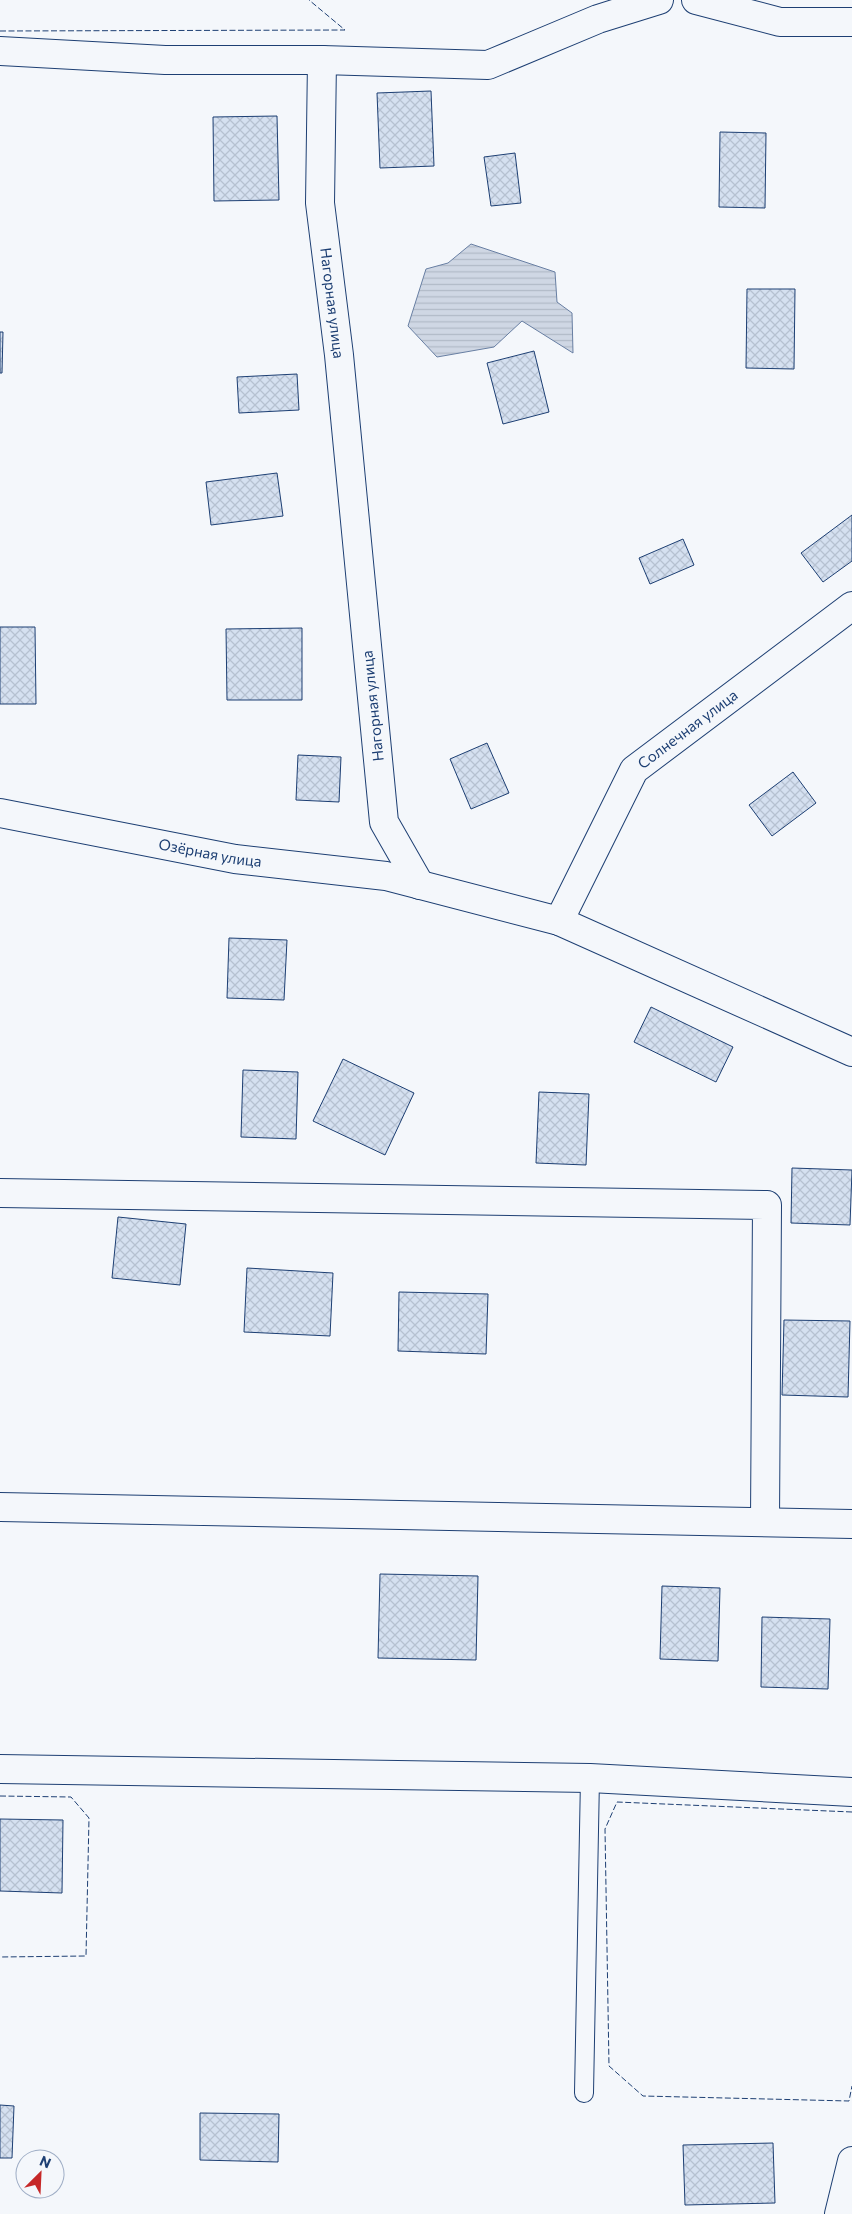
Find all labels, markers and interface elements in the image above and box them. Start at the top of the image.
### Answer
street label: Нагорная улица [317,247,349,359]
street label: Нагорная улица [357,650,387,762]
street label: Солнечная улица [634,685,741,772]
street label: Озёрная улица [157,834,263,870]
north arrow [15,2149,65,2199]
text: N [37,2152,54,2172]

